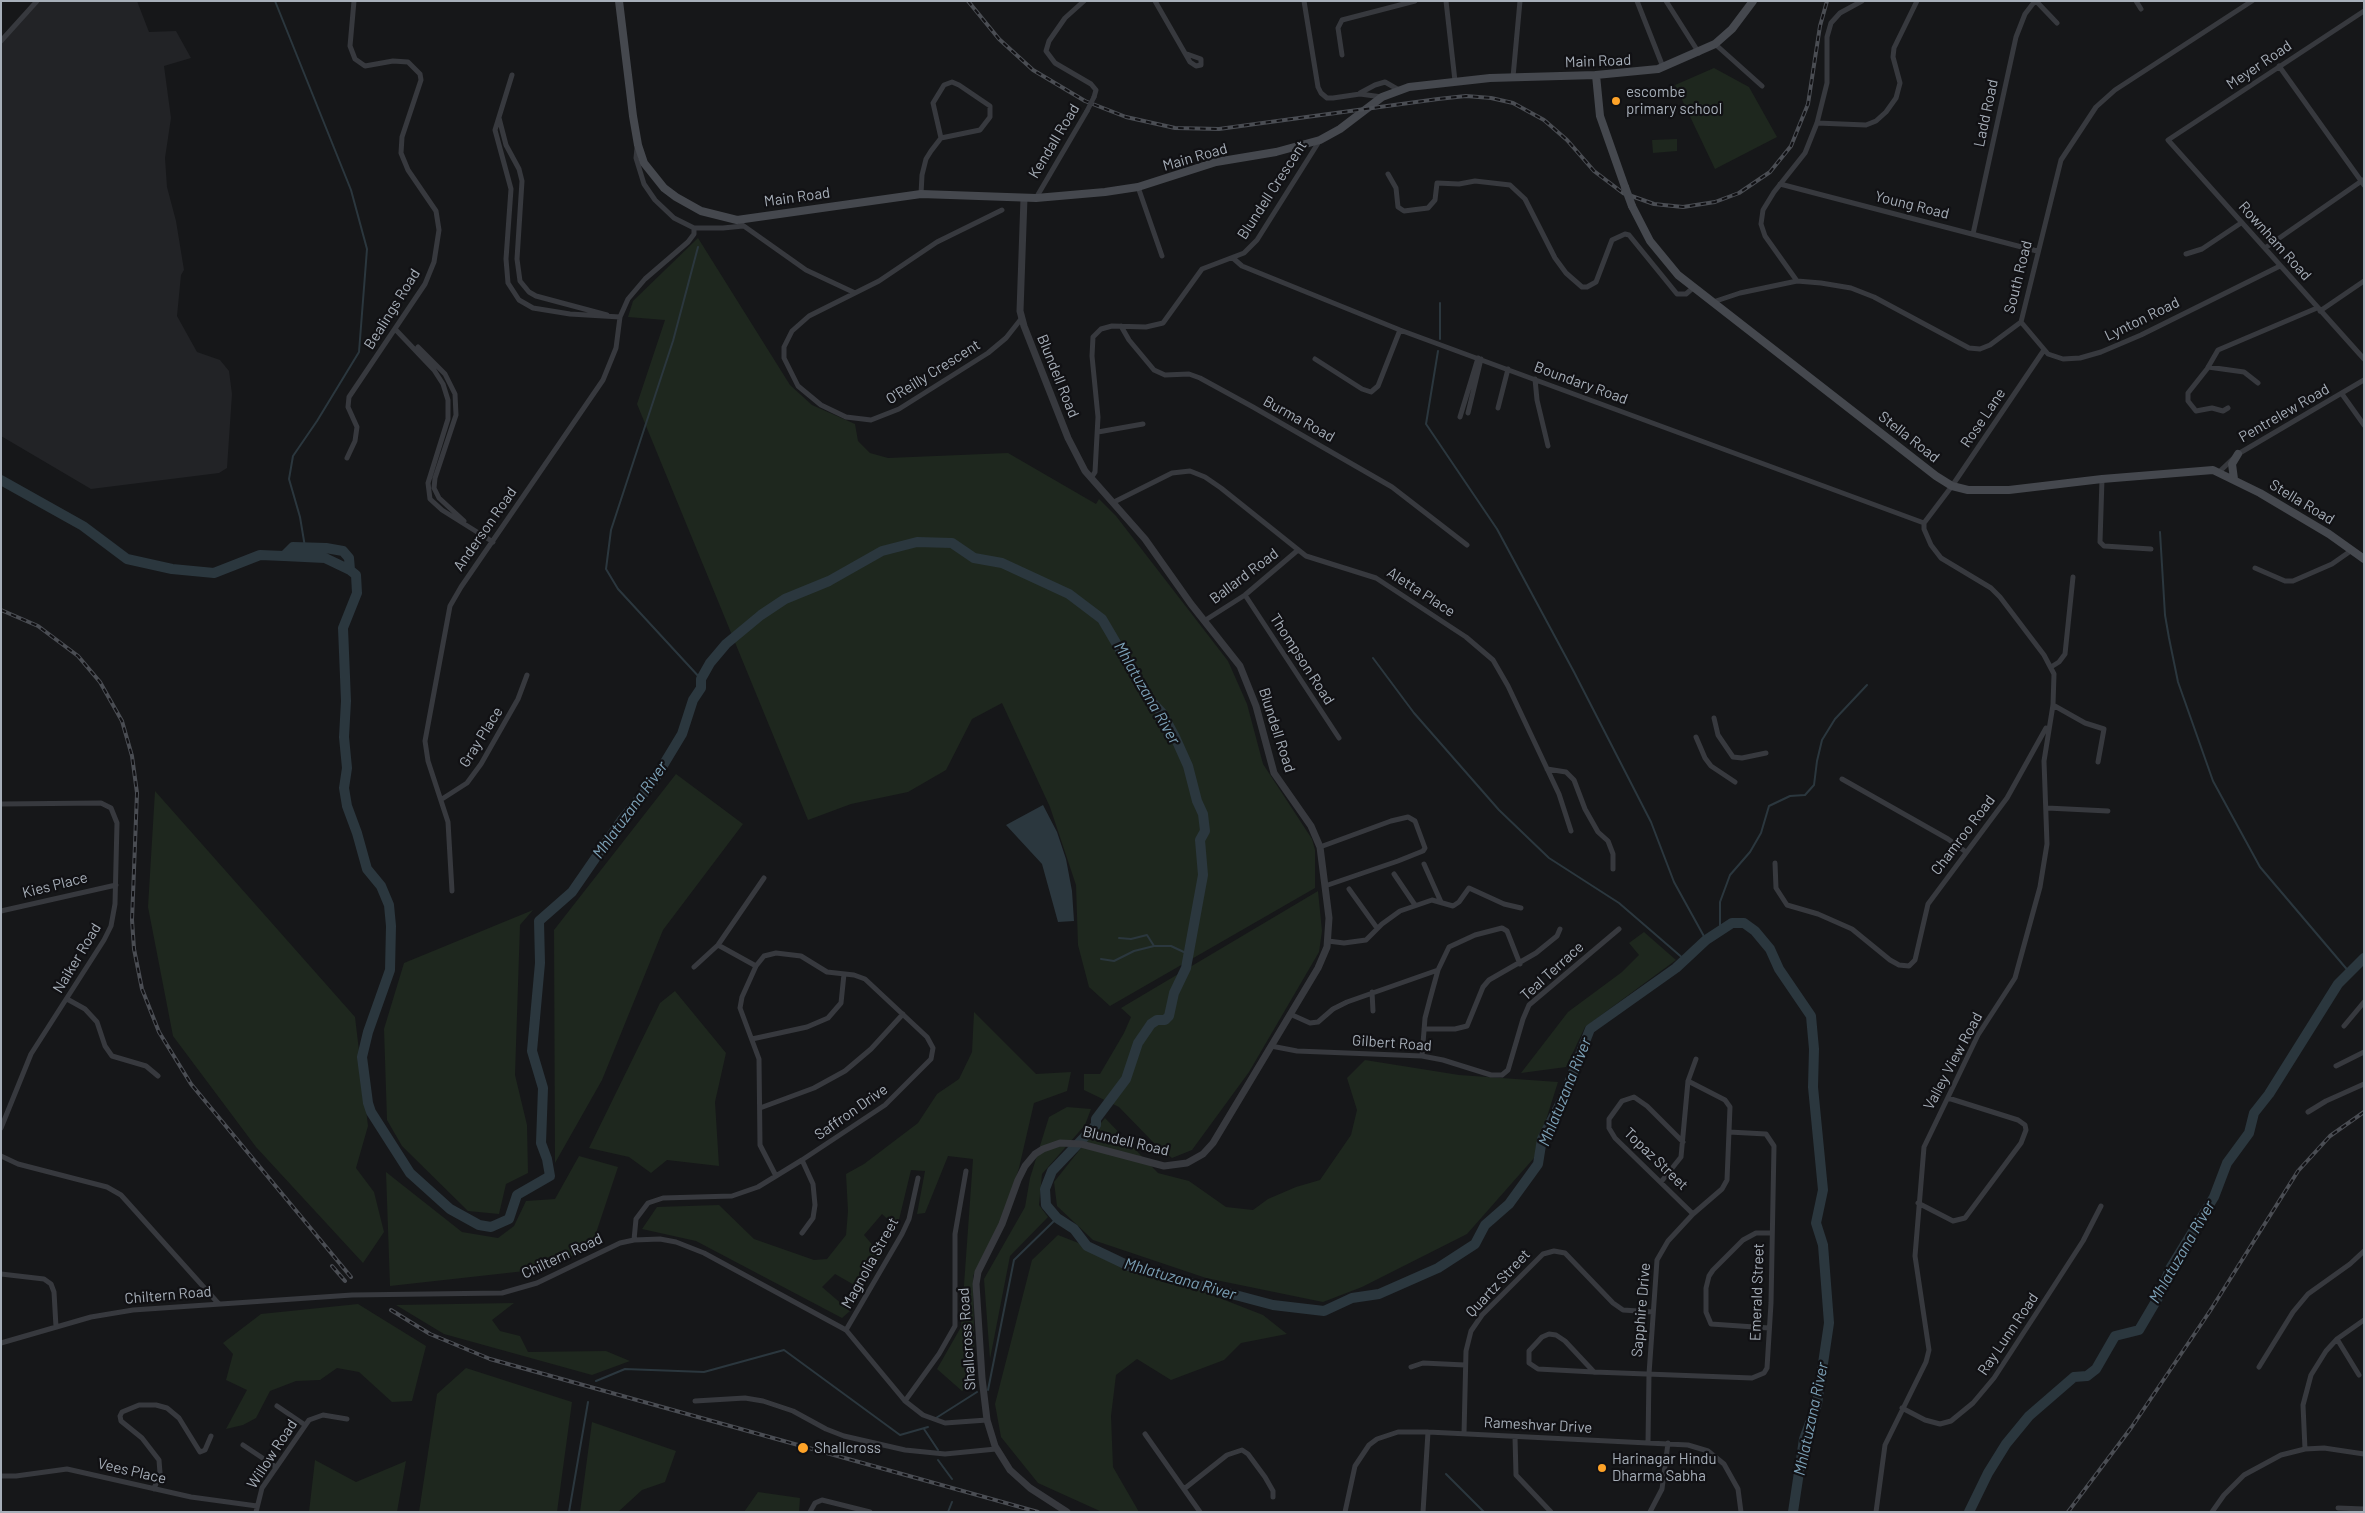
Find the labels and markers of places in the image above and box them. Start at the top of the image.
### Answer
place label: escombe primary school [1626,83,1722,118]
marker: escombe primary school [1610,95,1622,107]
place label: Shallcross [814,1439,881,1457]
marker: Shallcross [796,1441,810,1455]
place label: Harinagar Hindu Dharma Sabha [1612,1450,1717,1485]
marker: Harinagar Hindu Dharma Sabha [1596,1462,1608,1474]

